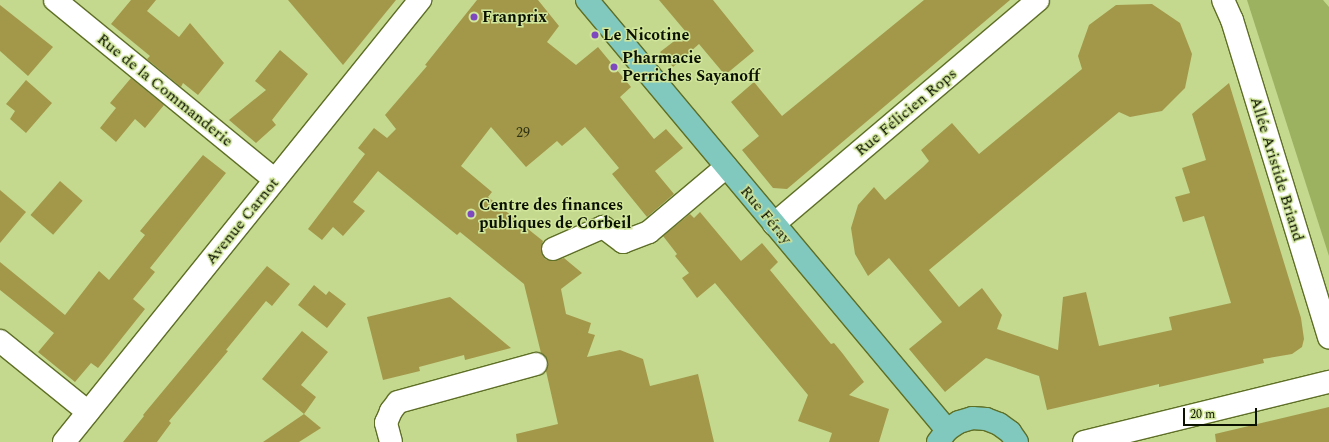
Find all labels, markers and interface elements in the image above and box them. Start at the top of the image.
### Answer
place label: Franprix [482,7,547,27]
marker: Franprix [469,12,479,22]
place label: Le Nicotine [603,25,689,45]
street label: Rue de la Commanderie [93,29,237,151]
marker: Le Nicotine [590,30,600,40]
place label: Pharmacie Perriches Sayanoff [622,48,760,86]
marker: Pharmacie Perriches Sayanoff [609,62,619,72]
street label: Rue Félicien Rops [851,64,961,160]
street label: Allée Aristide Briand [1246,94,1308,244]
house number: 29 [516,125,530,141]
street label: Avenue Carnot [201,174,283,268]
street label: Rue Féray [736,182,796,248]
place label: Centre des finances publiques de Corbeil [479,195,632,233]
marker: Centre des finances publiques de Corbeil [466,209,476,219]
scale bar [1185,400,1259,426]
text: 20 m [1190,405,1215,424]

